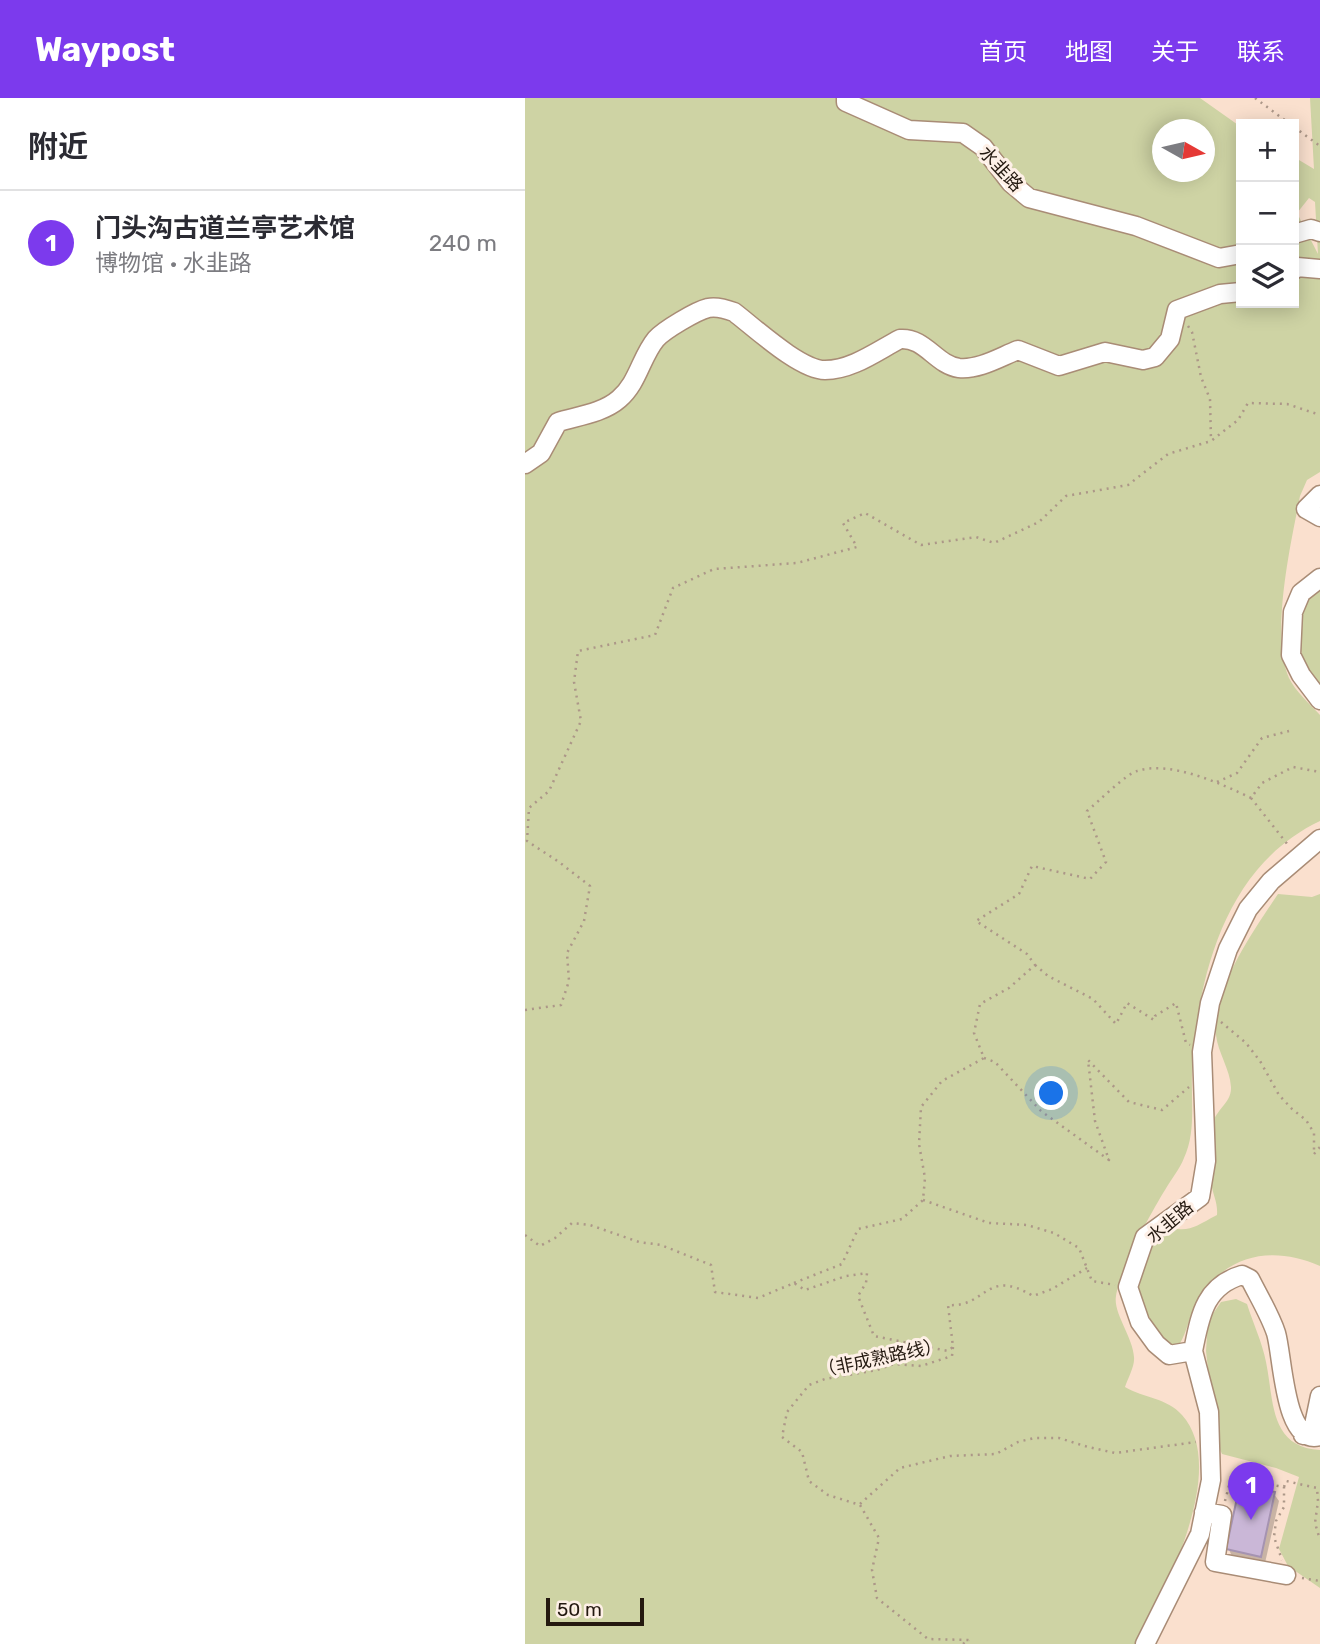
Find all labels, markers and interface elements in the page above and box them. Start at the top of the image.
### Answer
text: Waypost [35,30,175,69]
text: 首页 [979,38,1027,66]
text: 地图 [1065,38,1113,66]
text: 关于 [1151,38,1199,66]
text: 联系 [1237,38,1285,66]
north arrow [1152,119,1215,182]
map controls [1236,119,1299,308]
button: + [1236,119,1299,182]
text: 附近 [28,129,88,165]
street label: 水韭路 [975,142,1027,196]
button: − [1236,182,1299,245]
text: 门头沟古道兰亭艺术馆 [95,213,355,244]
text: 1 [45,229,57,257]
text: 240 m [429,229,497,257]
button: layers [1236,245,1299,308]
text: 博物馆 · 水韭路 [95,249,252,277]
your location [1034,1076,1068,1110]
street label: 水韭路 [1142,1196,1198,1248]
street label: （非成熟路线） [816,1334,944,1382]
pin: 1 [1228,1462,1274,1520]
scale bar [546,1595,644,1627]
text: 50 m [557,1598,602,1621]

